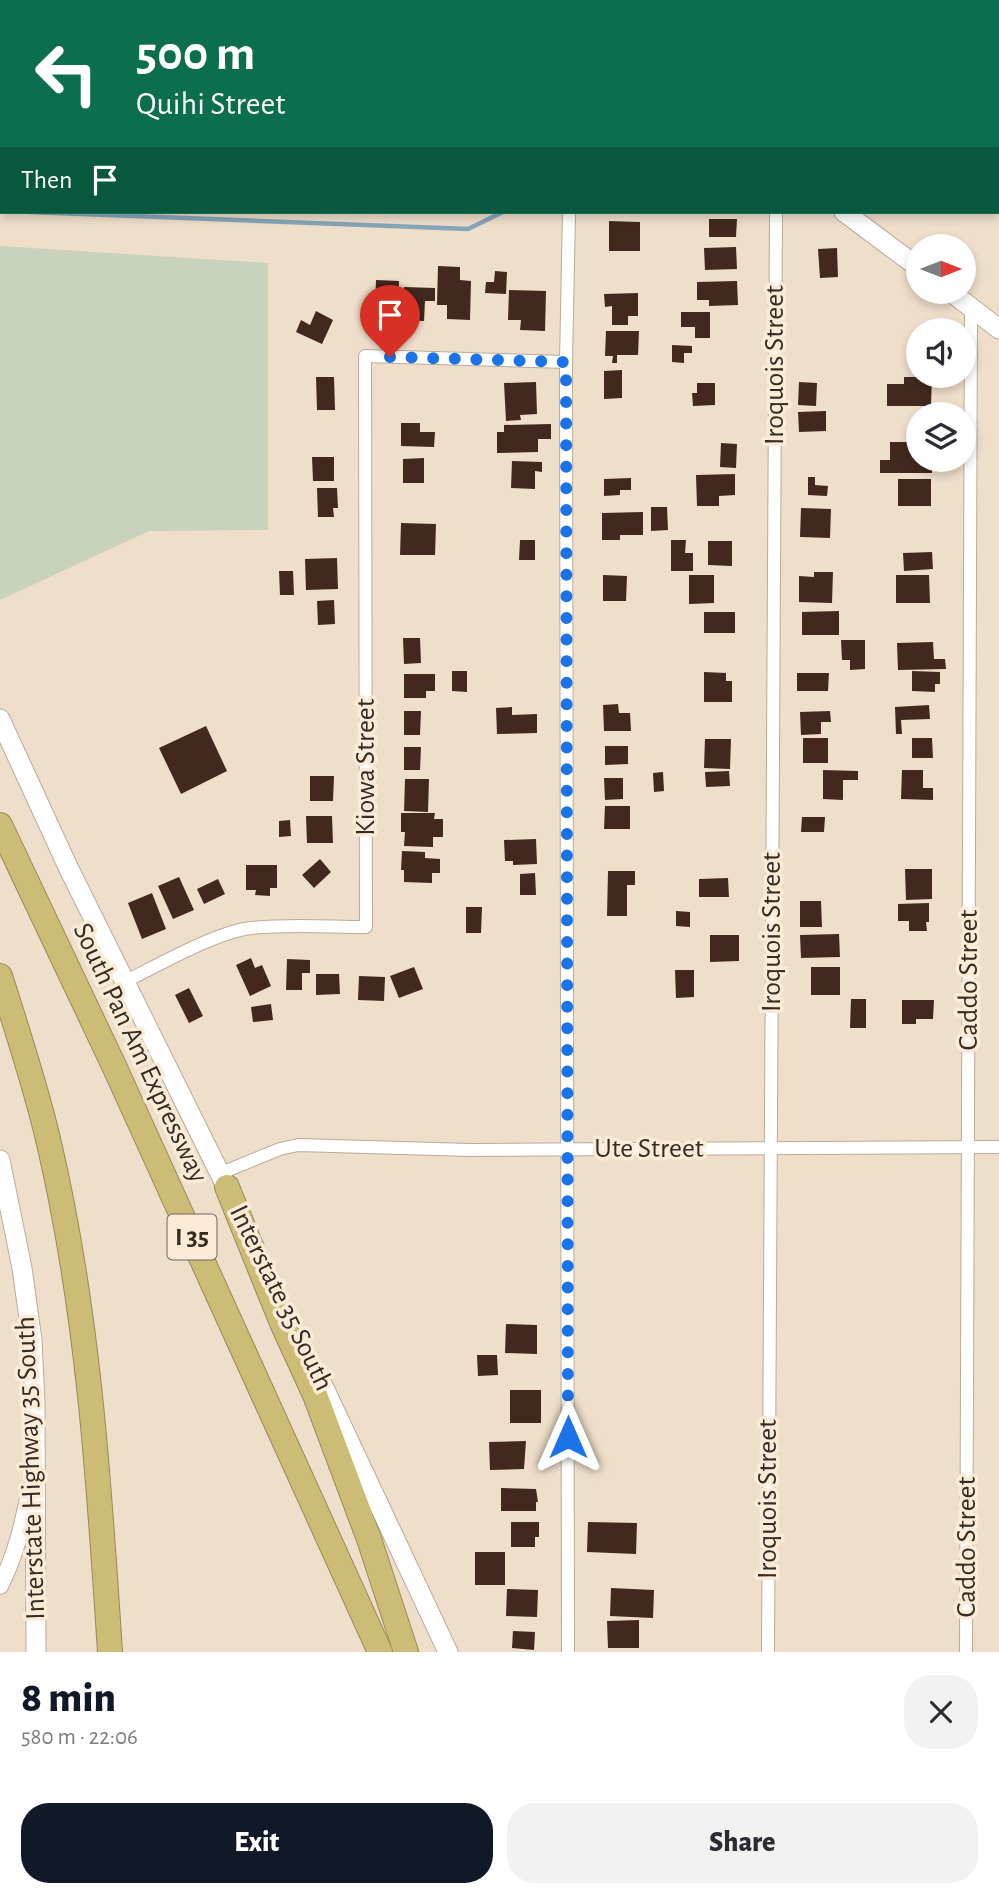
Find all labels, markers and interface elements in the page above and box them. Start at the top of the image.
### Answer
icon: left [21,28,112,119]
text: 500 m [136,30,255,79]
text: Quihi Street [136,88,286,120]
icon: arrive [86,161,124,199]
text: Then [21,167,72,193]
north arrow [906,234,976,304]
map controls [906,234,976,472]
pin [360,285,420,357]
street label: Iroquois Street [761,285,789,445]
icon: arrive [371,296,409,334]
button: sound [906,318,976,388]
button: layers [906,402,976,472]
street label: Kiowa Street [352,698,380,836]
street label: Iroquois Street [758,852,786,1012]
street label: Caddo Street [955,910,983,1050]
street label: South Pan Am Expressway [68,919,212,1187]
street label: Ute Street [594,1135,704,1163]
street label: Interstate 35 South [224,1201,338,1395]
road number: I 35 [168,1214,216,1260]
street label: Interstate Highway 35 South [12,1316,50,1620]
position arrow [531,1400,605,1474]
street label: Iroquois Street [754,1419,782,1579]
street label: Caddo Street [953,1477,981,1617]
button: close [904,1675,978,1749]
text: 8 min [21,1677,116,1719]
text: 580 m · 22:06 [21,1726,138,1749]
button: Exit [21,1803,493,1883]
button: Share [507,1803,978,1883]

